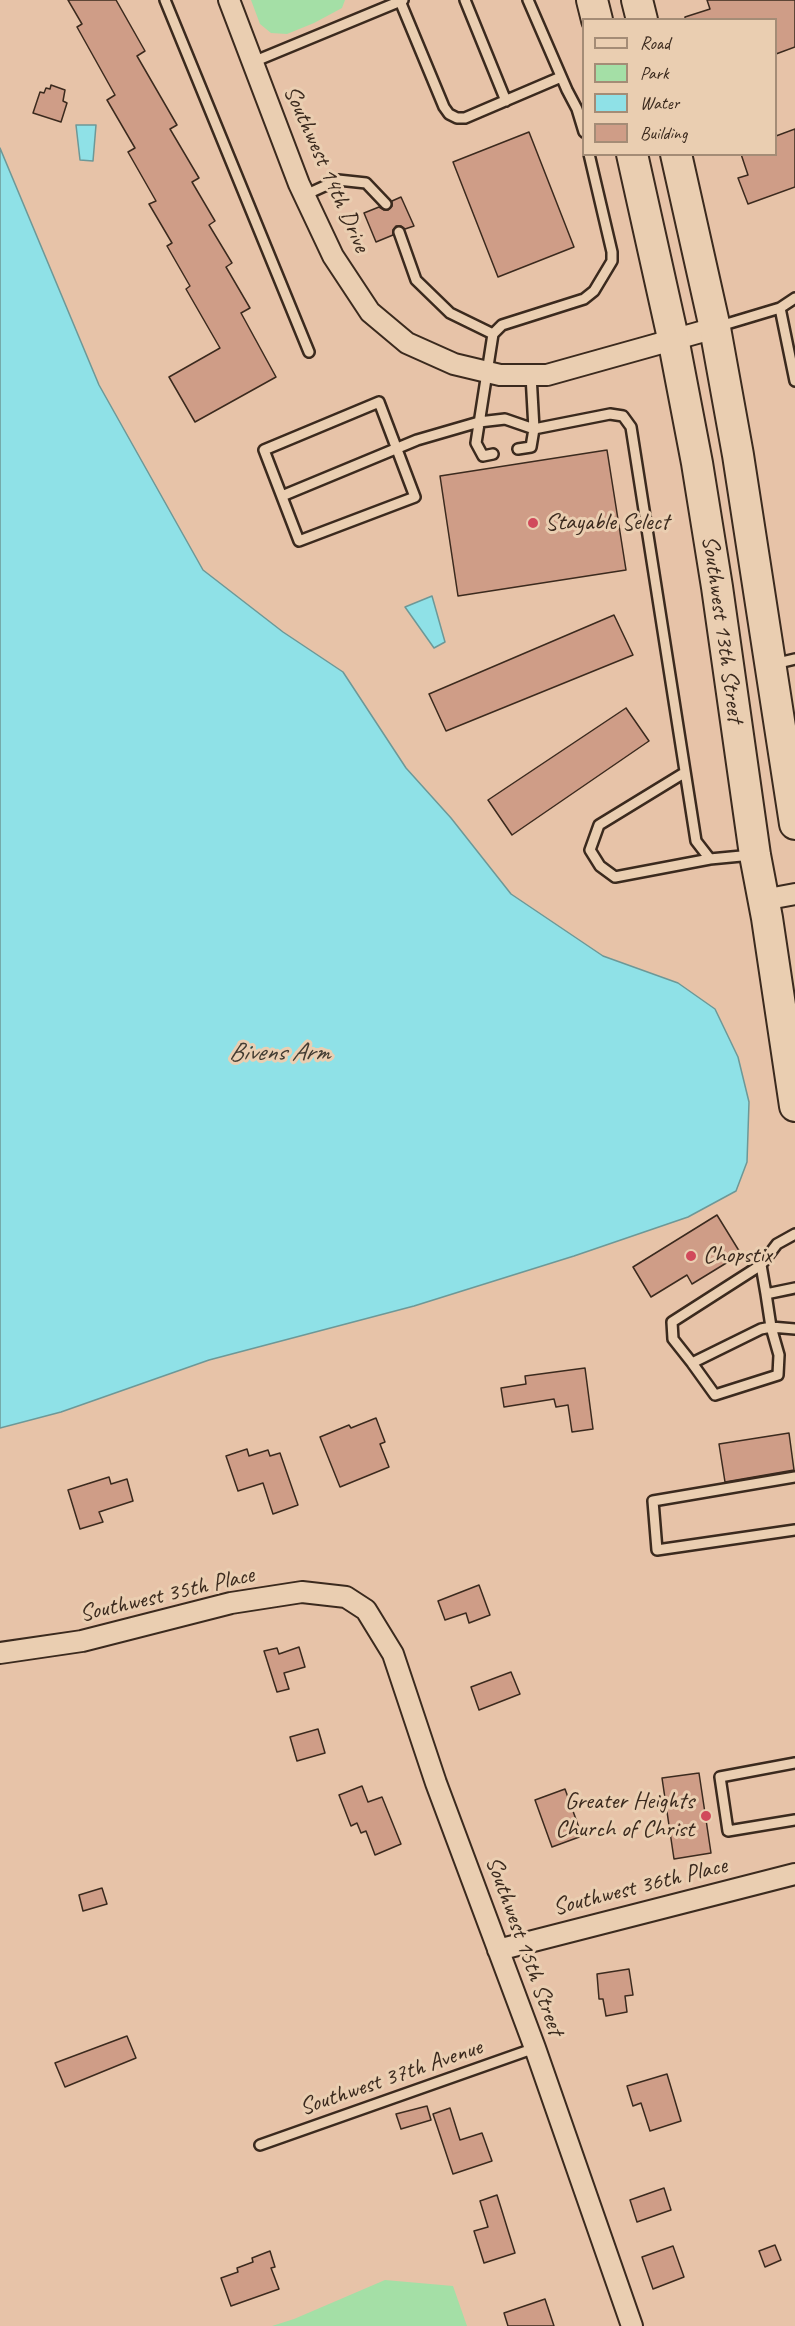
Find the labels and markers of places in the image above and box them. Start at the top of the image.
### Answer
place label: Stayable Select [545,509,669,537]
marker: Stayable Select [526,516,540,530]
place label: Chopstix [703,1242,772,1270]
marker: Chopstix [684,1249,698,1263]
place label: Greater Heights Church of Christ [555,1788,694,1844]
marker: Greater Heights Church of Christ [699,1809,713,1823]

